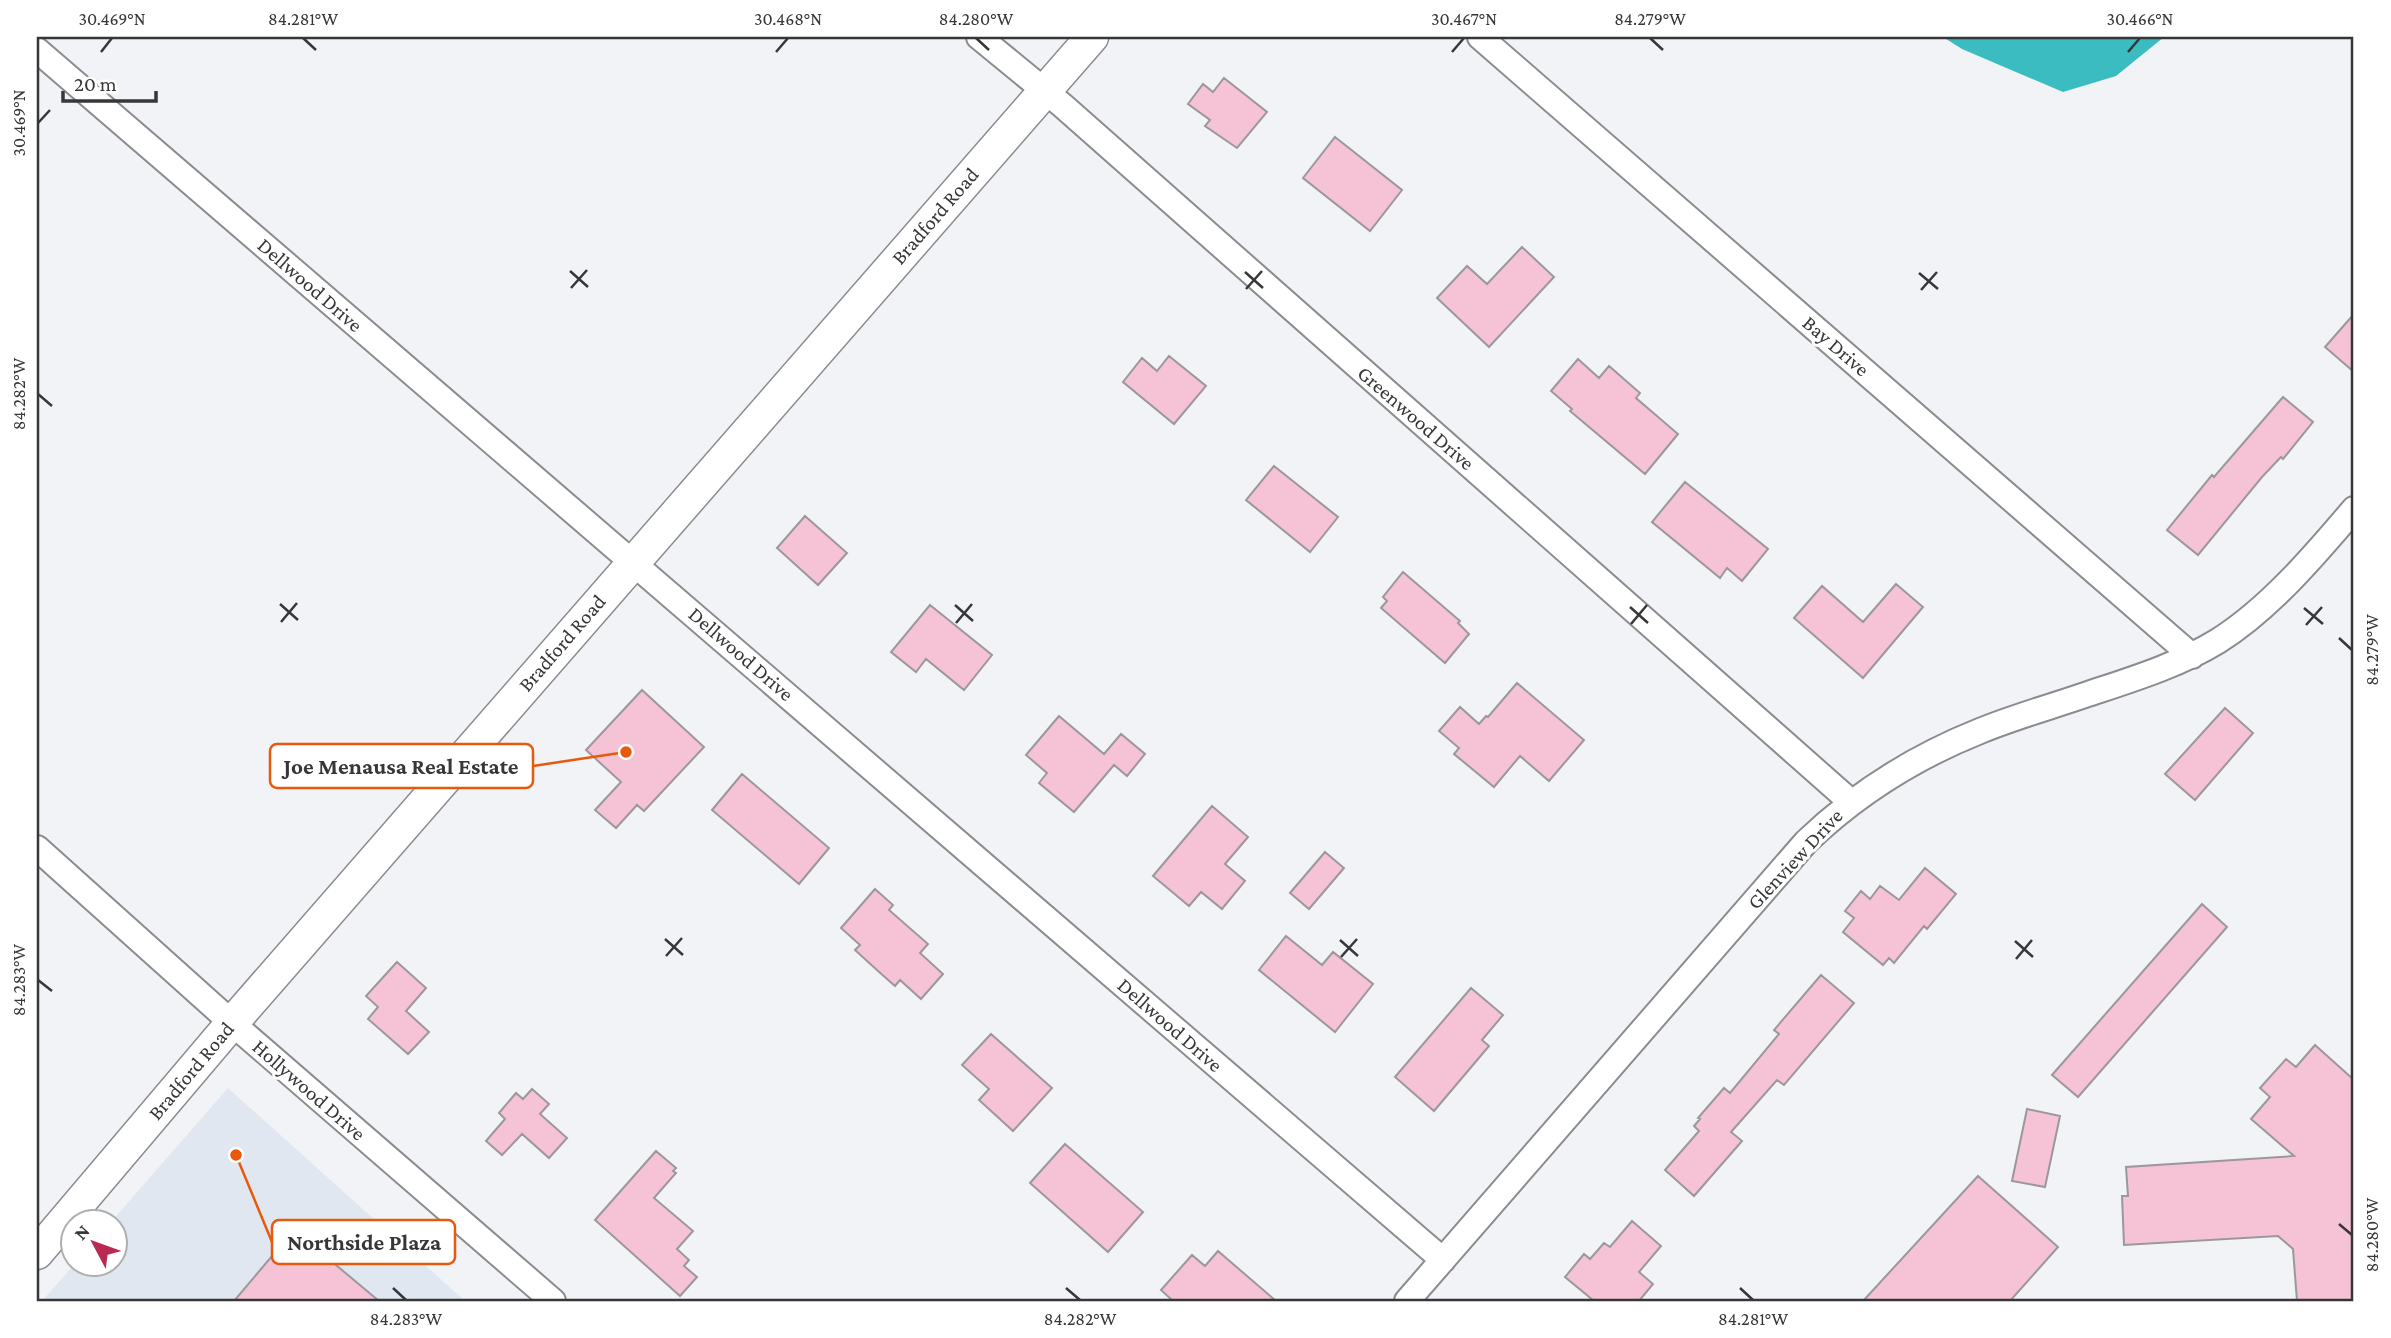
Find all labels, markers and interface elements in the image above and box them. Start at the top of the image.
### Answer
text: 30.469°N [78,9,146,29]
text: 84.281°W [268,9,338,29]
text: 30.468°N [754,9,822,29]
text: 84.280°W [939,9,1014,29]
text: 30.467°N [1431,9,1497,29]
text: 84.279°W [1614,9,1686,29]
text: 30.466°N [2107,9,2174,29]
scale bar [63,60,156,104]
text: 20 m [74,72,117,96]
text: 30.469°N [9,89,29,157]
street label: Bradford Road [886,163,984,269]
street label: Dellwood Drive [253,233,367,337]
street label: Bay Drive [1798,311,1874,381]
text: 84.282°W [9,357,29,430]
street label: Greenwood Drive [1353,361,1479,475]
street label: Bradford Road [513,590,611,696]
street label: Dellwood Drive [684,602,798,706]
text: 84.279°W [2362,614,2382,686]
callout: Joe Menausa Real Estate [270,744,533,788]
text: Joe Menausa Real Estate [282,753,519,779]
street label: Glenview Drive [1742,804,1848,914]
text: 84.283°W [9,943,29,1016]
street label: Dellwood Drive [1113,973,1227,1077]
street label: Bradford Road [143,1017,239,1125]
street label: Hollywood Drive [248,1034,370,1146]
text: 84.280°W [2362,1197,2382,1272]
north arrow [60,1208,130,1278]
text: N [69,1220,94,1244]
callout: Northside Plaza [272,1220,455,1264]
text: Northside Plaza [287,1229,442,1255]
text: 84.283°W [370,1309,443,1329]
text: 84.282°W [1044,1309,1117,1329]
text: 84.281°W [1718,1309,1788,1329]

